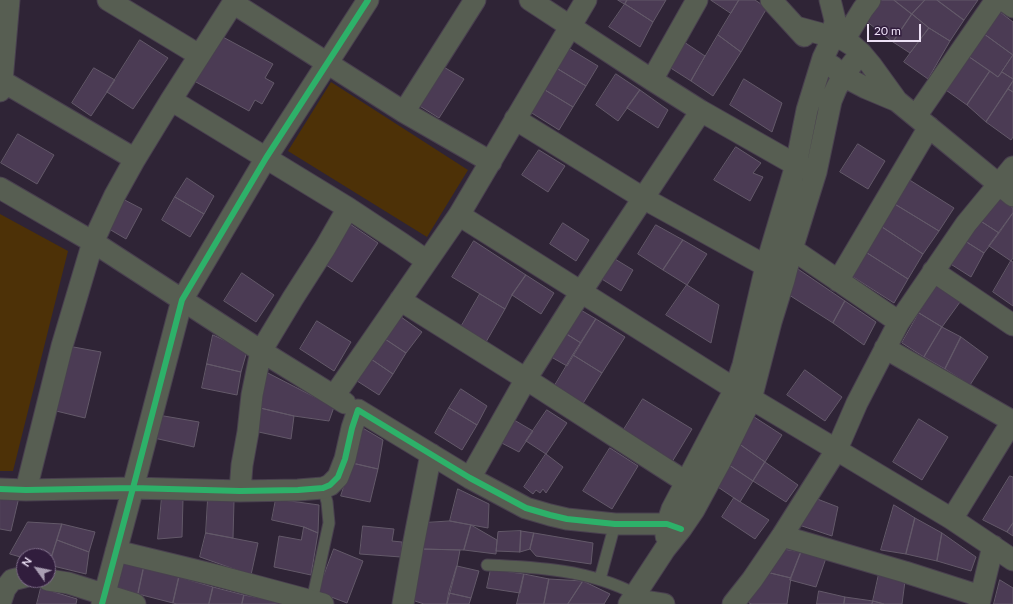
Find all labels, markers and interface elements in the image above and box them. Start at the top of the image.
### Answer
scale bar [869,16,923,42]
text: 20 m [874,23,901,38]
north arrow [16,548,56,588]
text: N [19,555,34,569]

